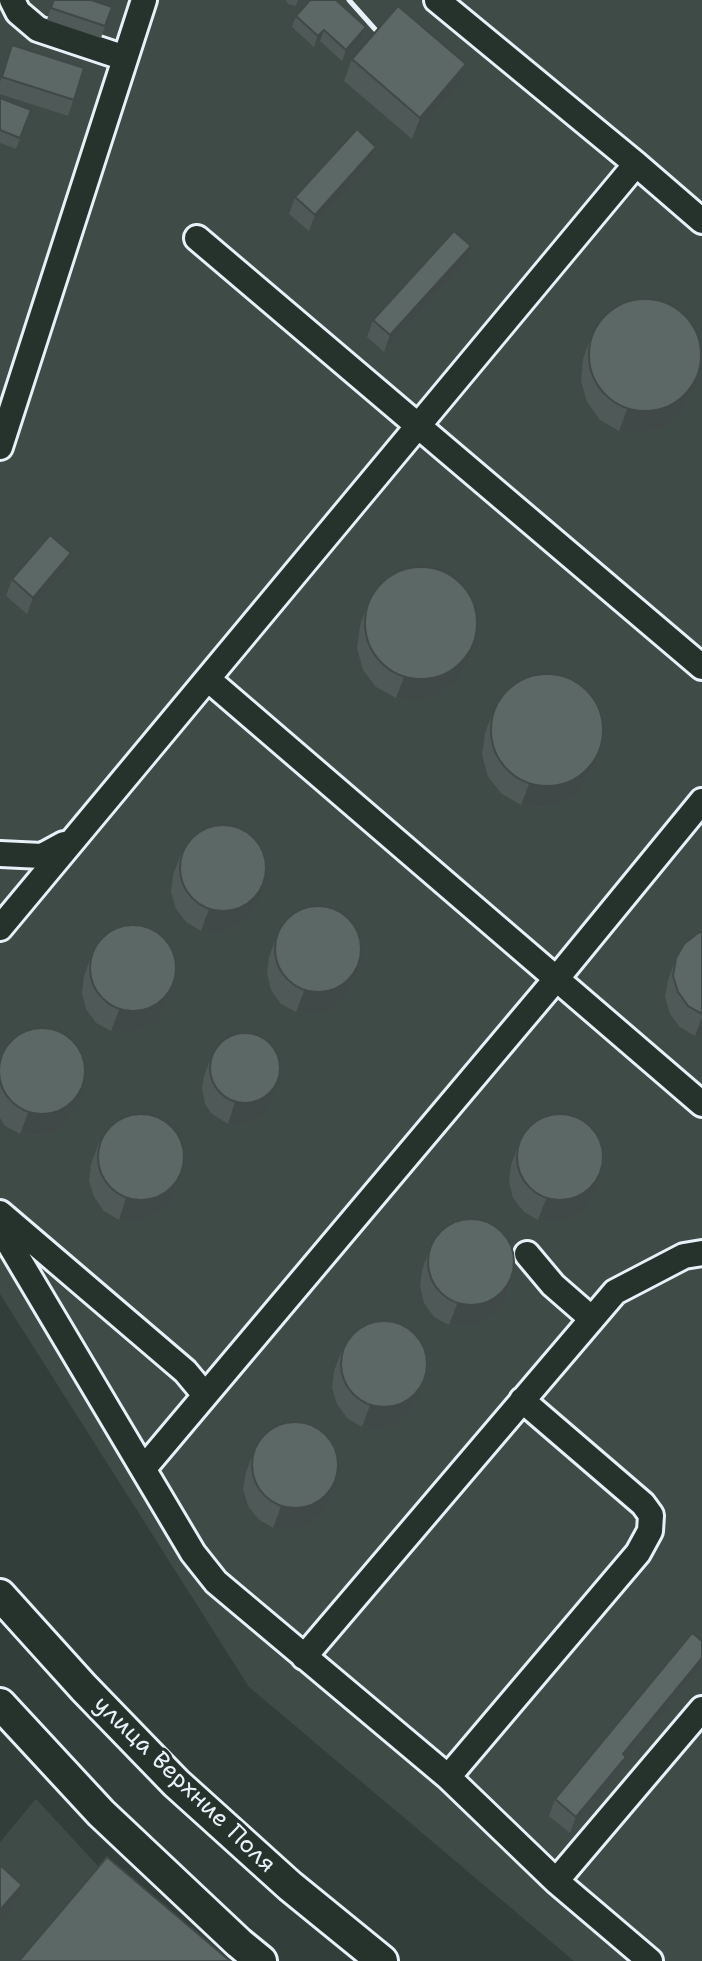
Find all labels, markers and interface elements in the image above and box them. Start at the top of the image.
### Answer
street label: улица Верхние Поля [87,1691,281,1879]

